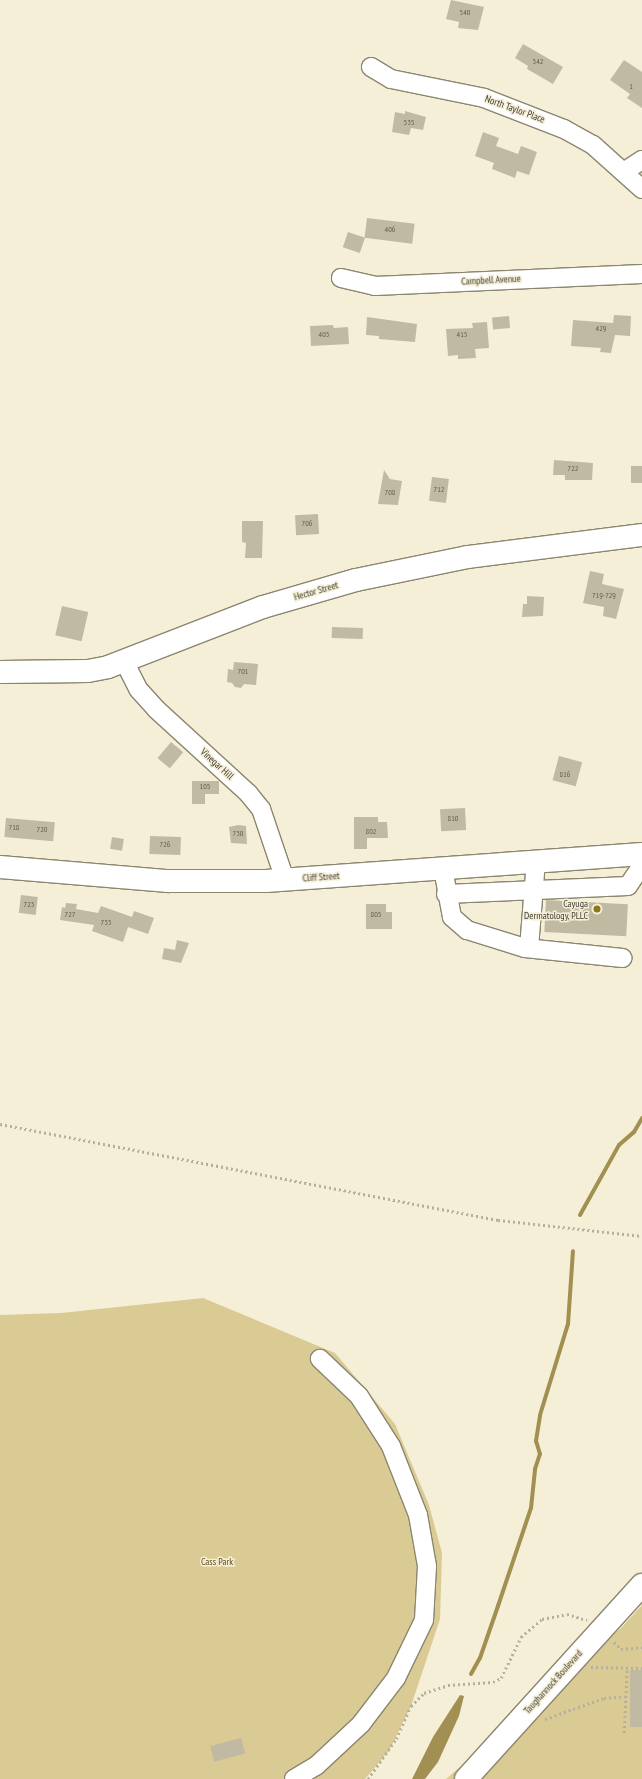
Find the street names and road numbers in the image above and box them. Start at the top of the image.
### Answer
street label: North Taylor Place [483,93,547,125]
street label: Campbell Avenue [461,272,521,288]
street label: Hector Street [292,579,340,603]
street label: Vinegar Hill [198,746,236,782]
street label: Cliff Street [302,870,340,884]
street label: Taughannock Boulevard [521,1648,585,1716]

